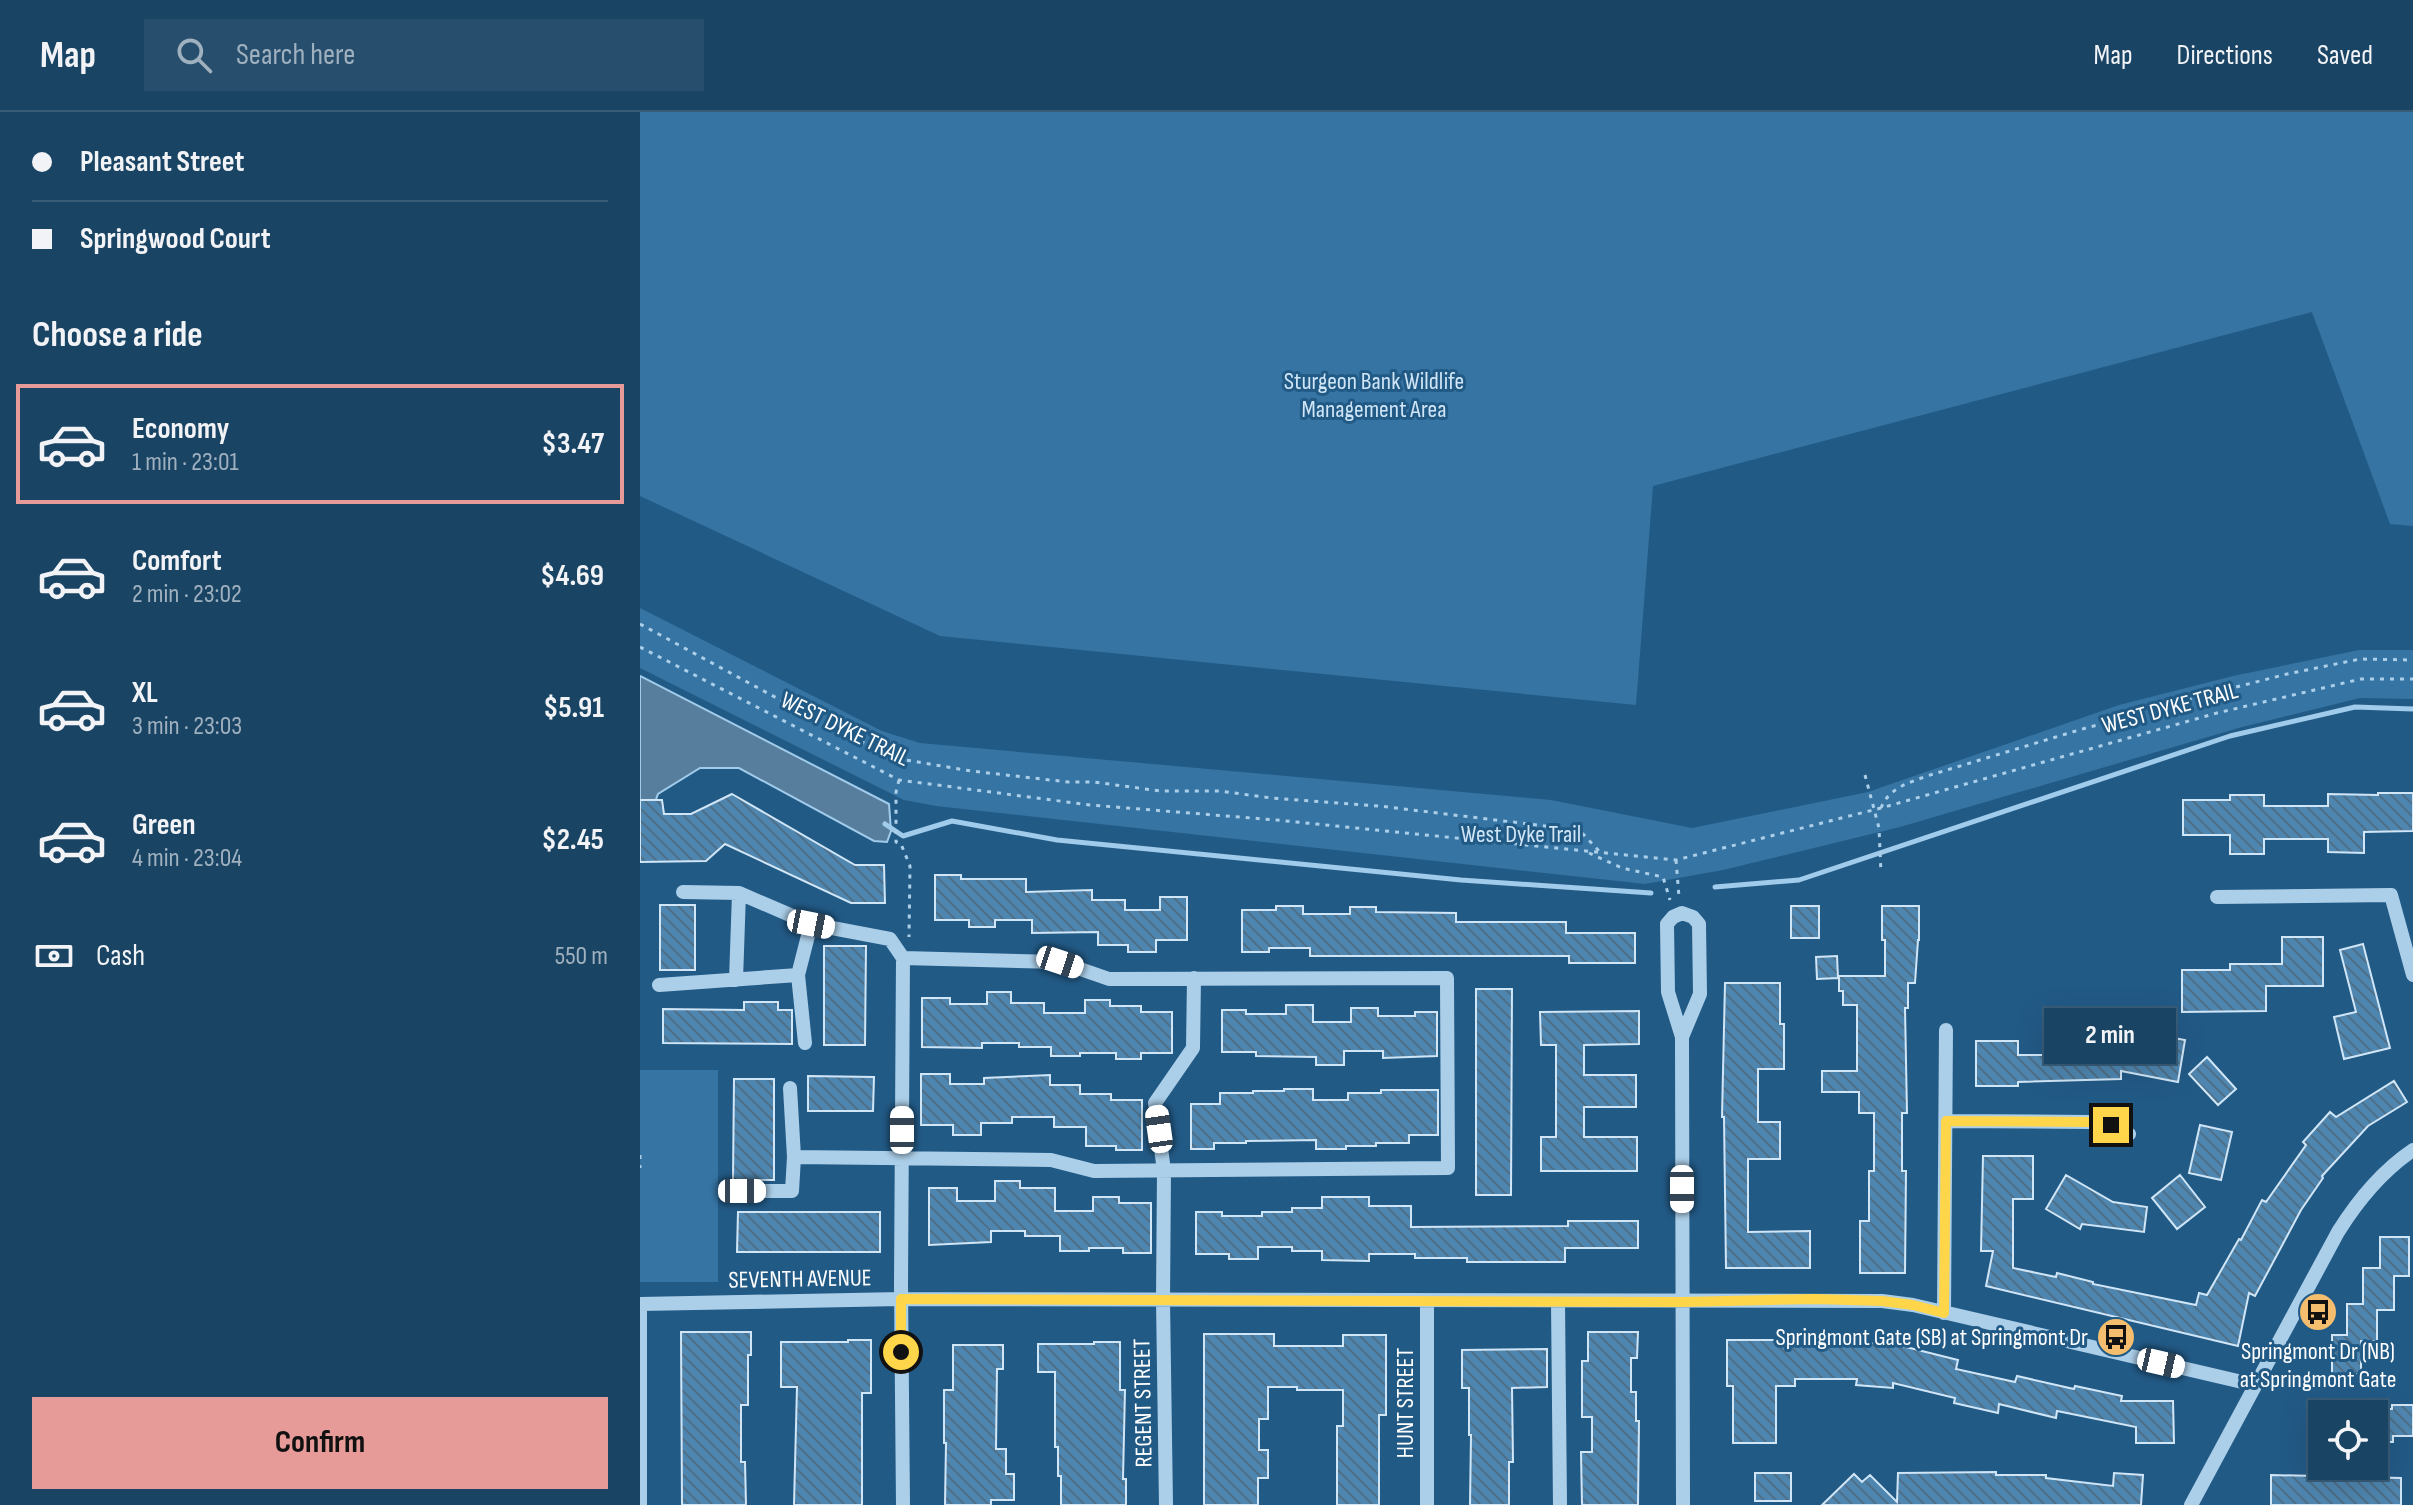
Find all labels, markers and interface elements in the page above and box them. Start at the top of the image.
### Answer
search box [144,19,704,91]
text: Map [40,33,96,78]
icon: search [172,33,216,77]
text: Search here [236,37,355,73]
text: Map [2094,39,2133,72]
text: Directions [2177,39,2273,72]
text: Saved [2317,39,2373,72]
text: Pleasant Street [80,144,245,180]
text: Springwood Court [80,221,271,257]
text: Choose a ride [32,314,203,357]
park label: Sturgeon Bank Wildlife Management Area [1284,367,1464,424]
icon: car [36,408,108,480]
text: Economy [132,411,229,447]
text: $3.47 [542,426,604,462]
text: 1 min · 23:01 [132,447,239,478]
icon: car [36,540,108,612]
text: Comfort [132,543,222,579]
text: $4.69 [540,558,604,594]
text: 2 min · 23:02 [132,579,242,610]
icon: car [36,672,108,744]
text: XL [132,675,158,711]
street label: WEST DYKE TRAIL [2099,676,2241,740]
street label: WEST DYKE TRAIL [776,685,914,773]
text: $5.91 [543,690,604,726]
text: 3 min · 23:03 [132,711,242,742]
icon: car [36,804,108,876]
text: Green [132,807,196,843]
park label: West Dyke Trail [1461,820,1581,849]
text: $2.45 [541,822,604,858]
text: 4 min · 23:04 [132,843,242,874]
car [785,908,837,940]
icon: cash [32,934,76,978]
text: Cash [96,938,145,974]
text: 550 m [555,941,608,972]
car [1033,943,1087,981]
callout: 2 min [2045,1009,2177,1065]
text: 2 min [2085,1020,2135,1051]
car [1144,1104,1174,1154]
car [890,1106,914,1154]
route end [2093,1107,2129,1143]
car [1670,1165,1694,1213]
car [718,1179,766,1203]
street label: SEVENTH AVENUE [728,1263,872,1295]
bus stop icon: Springmont Dr (NB) at Springmont Gate [2297,1291,2339,1333]
bus stop icon: Springmont Gate (SB) at Springmont Dr [2095,1316,2137,1358]
place label: Springmont Gate (SB) at Springmont Dr [1775,1323,2088,1352]
route start [883,1334,919,1370]
place label: Springmont Dr (NB) at Springmont Gate [2240,1337,2396,1394]
street label: REGENT STREET [1127,1338,1159,1468]
car [2135,1346,2187,1380]
street label: HUNT STREET [1391,1348,1420,1458]
button: Confirm [32,1397,608,1489]
map controls [2308,1400,2388,1480]
button: locate [2308,1400,2388,1480]

